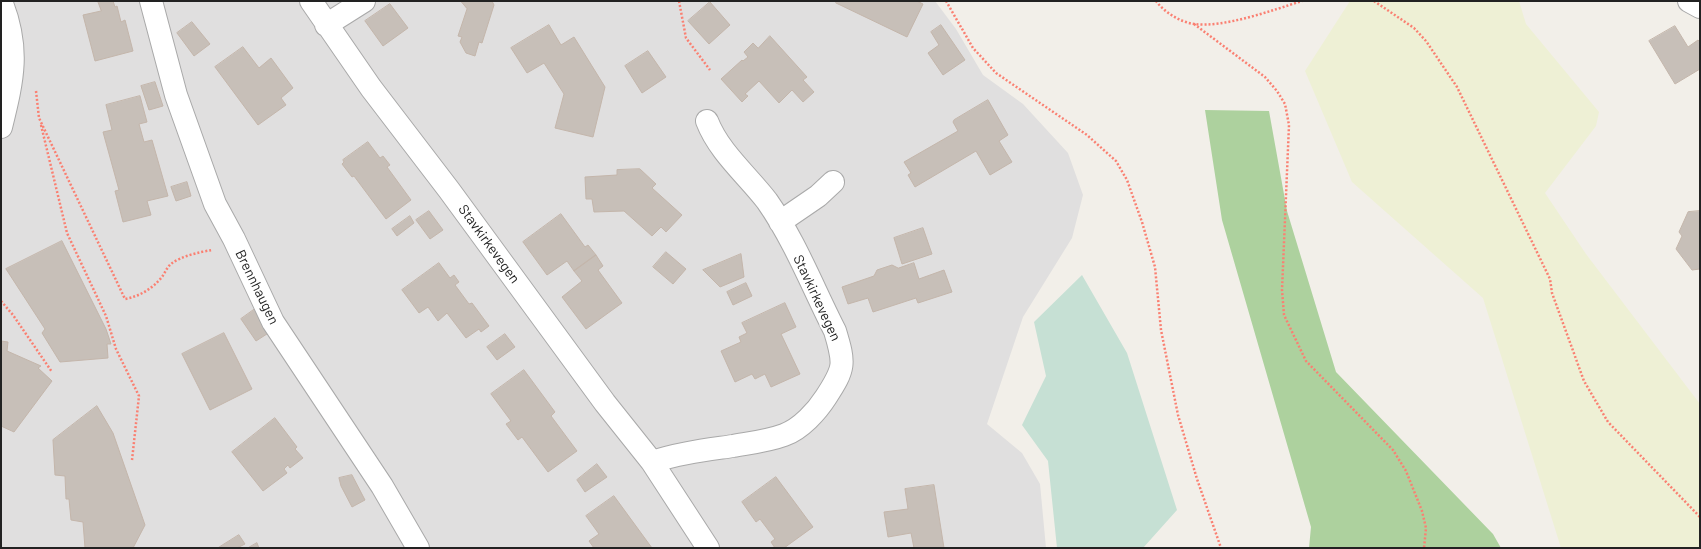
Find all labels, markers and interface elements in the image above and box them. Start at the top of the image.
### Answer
street label: Stavkirkevegen [455,201,523,287]
street label: Brennhaugen [232,247,282,327]
street label: Stavkirkevegen [790,252,844,344]

